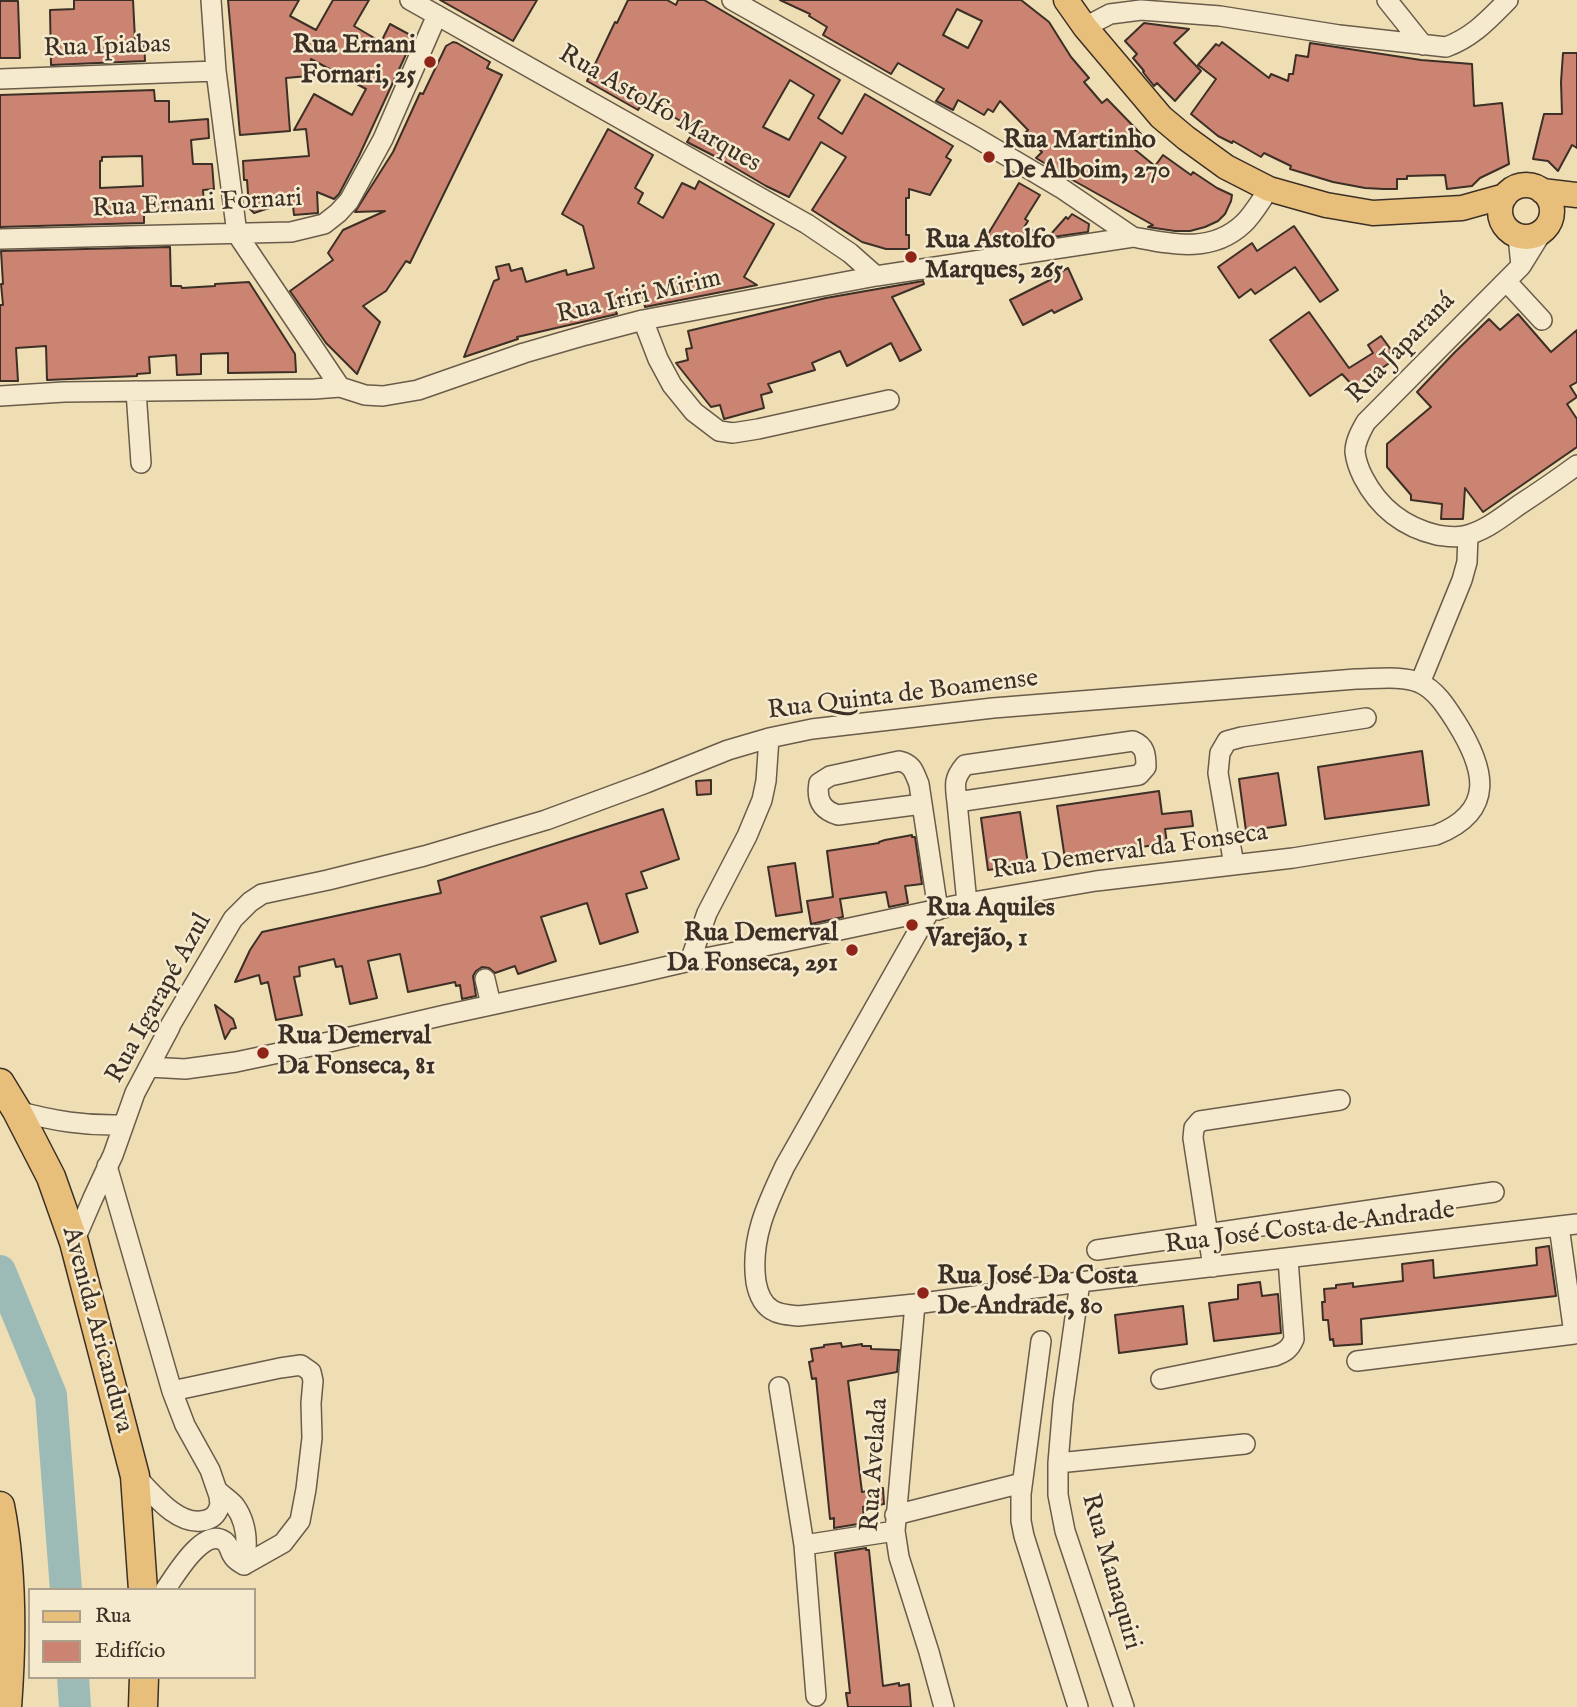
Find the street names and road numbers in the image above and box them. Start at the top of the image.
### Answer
street label: Rua Ipiabas [43,30,171,66]
street label: Rua Astolfo Marques [552,39,766,181]
street label: Rua Ernani Fornari [91,184,303,226]
street label: Rua Iriri Mirim [554,264,724,332]
street label: Rua Japaraná [1341,287,1463,411]
street label: Rua Quinta de Boamense [766,664,1040,728]
street label: Rua Demerval da Fonseca [990,818,1270,888]
street label: Rua Igarapé Azul [100,909,220,1089]
street label: Rua José Costa de Andrade [1163,1196,1457,1262]
street label: Avenida Aricanduva [53,1224,139,1436]
street label: Rua Avelada [856,1397,896,1533]
street label: Rua Manaquiri [1073,1491,1147,1653]

